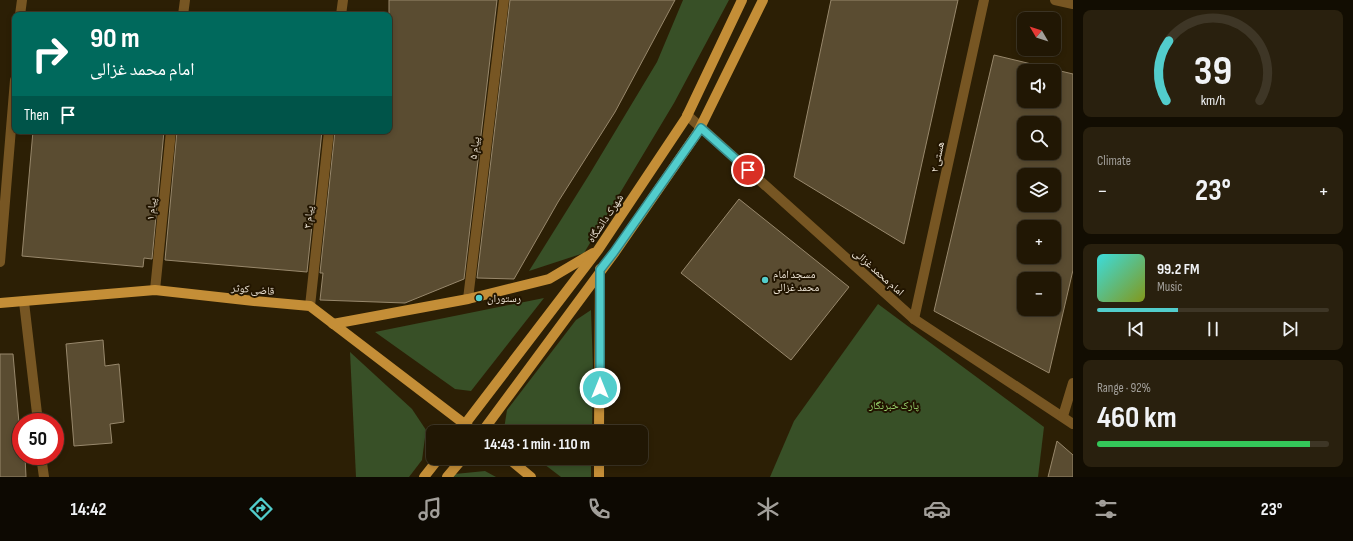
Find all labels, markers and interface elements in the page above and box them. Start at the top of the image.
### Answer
north arrow [1017,12,1061,56]
map controls [1017,12,1061,316]
text: 90 m [90,22,140,55]
icon: right [24,28,76,80]
text: 39 [1194,47,1232,96]
text: امام محمد غزالی [90,59,195,80]
button: sound [1017,64,1061,108]
text: km/h [1201,92,1225,109]
icon: arrive [57,104,79,126]
text: Then [24,106,49,125]
button: search [1017,116,1061,160]
street label: پیام ۵ [467,136,482,160]
street label: هستی ۲ [928,140,947,174]
pin [731,153,765,187]
text: Climate [1097,153,1131,169]
icon: arrive [737,159,759,181]
button: layers [1017,168,1061,212]
text: 23° [1195,173,1231,209]
text: − [1097,178,1108,205]
text: + [1318,178,1329,205]
street label: شهرک دانشگاه [585,192,626,245]
street label: پیام ۱ [144,197,159,221]
street label: پیام ۳ [301,205,316,229]
button: + [1017,220,1061,264]
street label: امام محمد غزالی [851,246,907,299]
text: 99.2 FM [1157,260,1199,279]
place label: مسجد امام محمد غزالی [773,268,819,294]
button: − [1017,272,1061,316]
marker: مسجد امام محمد غزالی [760,275,770,285]
text: Music [1157,279,1182,295]
street label: قاضی کوثر [230,281,275,298]
place label: رستوران [487,292,521,305]
marker: رستوران [474,293,484,303]
icon: previous [1125,318,1147,340]
icon: pause [1202,318,1224,340]
icon: next [1279,318,1301,340]
position arrow [579,367,621,409]
text: Range · 92% [1097,380,1151,396]
park label: پارک خبرنگار [868,399,919,412]
text: 460 km [1097,400,1177,436]
speed limit sign: 50 [12,413,64,465]
text: 14:43 · 1 min · 110 m [484,435,590,454]
icon: directions [247,495,275,523]
icon: music [416,495,444,523]
icon: phone [585,495,613,523]
icon: climate [754,495,782,523]
icon: car [923,495,951,523]
icon: filters [1092,495,1120,523]
text: 14:42 [70,499,106,520]
text: 23° [1261,499,1282,520]

